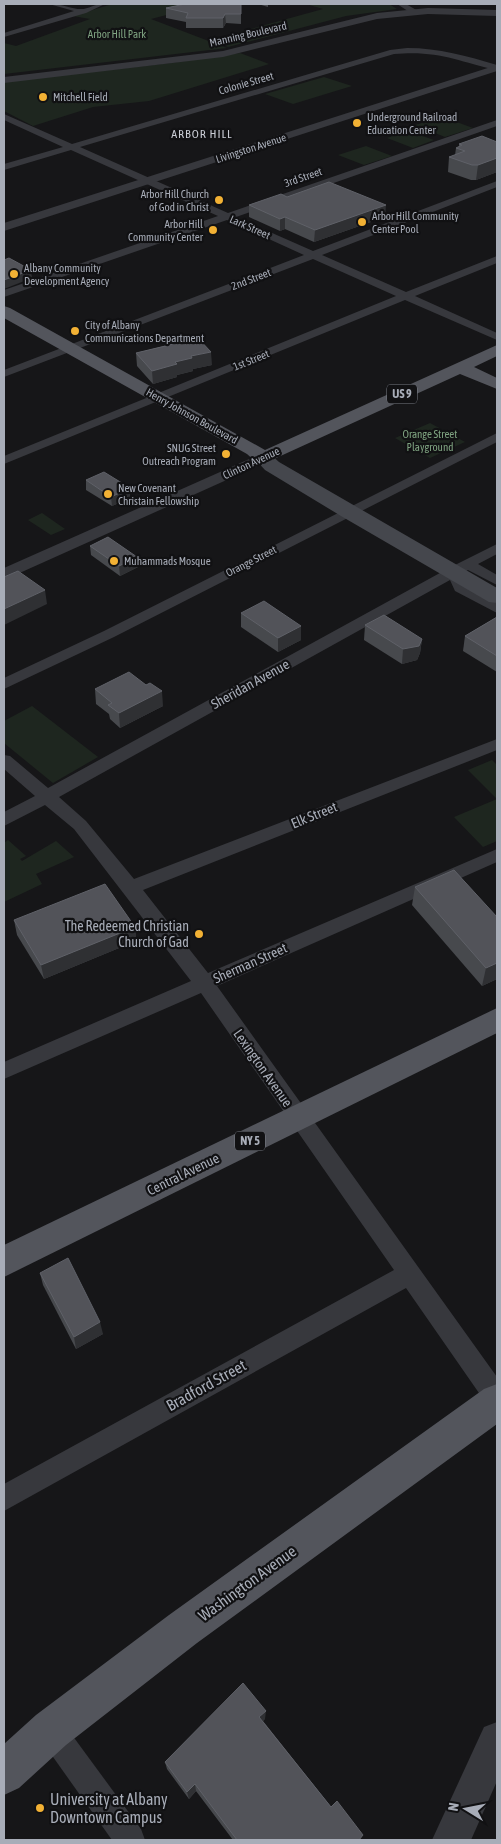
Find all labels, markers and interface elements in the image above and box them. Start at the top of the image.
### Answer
street label: Manning Boulevard [208,19,288,49]
park label: Arbor Hill Park [88,28,146,40]
street label: Colonie Street [217,69,275,97]
marker: Mitchell Field [37,91,49,103]
place label: Mitchell Field [53,91,108,103]
place label: Underground Railroad Education Center [367,111,457,136]
marker: Underground Railroad Education Center [351,117,363,129]
district label: ARBOR HILL [171,127,233,141]
street label: Livingston Avenue [214,131,288,165]
street label: 3rd Street [282,165,324,189]
place label: Arbor Hill Church of God in Christ [141,188,209,213]
marker: Arbor Hill Church of God in Christ [213,194,225,206]
place label: Arbor Hill Community Center Pool [372,210,459,235]
street label: Lark Street [228,213,272,241]
marker: Arbor Hill Community Center Pool [356,216,368,228]
place label: Arbor Hill Community Center [128,218,204,243]
marker: Arbor Hill Community Center [207,224,219,236]
place label: Albany Community Development Agency [24,262,110,287]
street label: 2nd Street [230,266,272,292]
marker: Albany Community Development Agency [8,268,20,280]
place label: City of Albany Communications Department [85,319,204,344]
marker: City of Albany Communications Department [69,325,81,337]
street label: 1st Street [231,347,271,373]
road number: US 9 [387,384,417,404]
street label: Henry Johnson Boulevard [144,386,240,446]
park label: Orange Street Playground [402,428,458,453]
place label: SNUG Street Outreach Program [142,442,216,467]
street label: Clinton Avenue [221,445,281,481]
marker: SNUG Street Outreach Program [220,448,232,460]
place label: New Covenant Christain Fellowship [118,482,199,507]
marker: New Covenant Christain Fellowship [102,488,114,500]
street label: Orange Street [224,543,278,579]
marker: Muhammads Mosque [108,555,120,567]
place label: Muhammads Mosque [124,555,211,567]
street label: Sheridan Avenue [208,656,292,712]
street label: Elk Street [289,799,339,831]
place label: The Redeemed Christian Church of Gad [65,918,189,950]
marker: The Redeemed Christian Church of Gad [193,928,205,940]
street label: Sherman Street [211,940,289,986]
street label: Lexington Avenue [230,1026,296,1110]
road number: NY 5 [235,1132,265,1150]
street label: Central Avenue [144,1150,222,1198]
street label: Bradford Street [163,1355,249,1414]
street label: Washington Avenue [195,1541,300,1625]
north arrow [441,1784,491,1834]
place label: University at Albany Downtown Campus [50,1790,168,1827]
text: N [445,1801,462,1812]
marker: University at Albany Downtown Campus [34,1802,46,1814]

